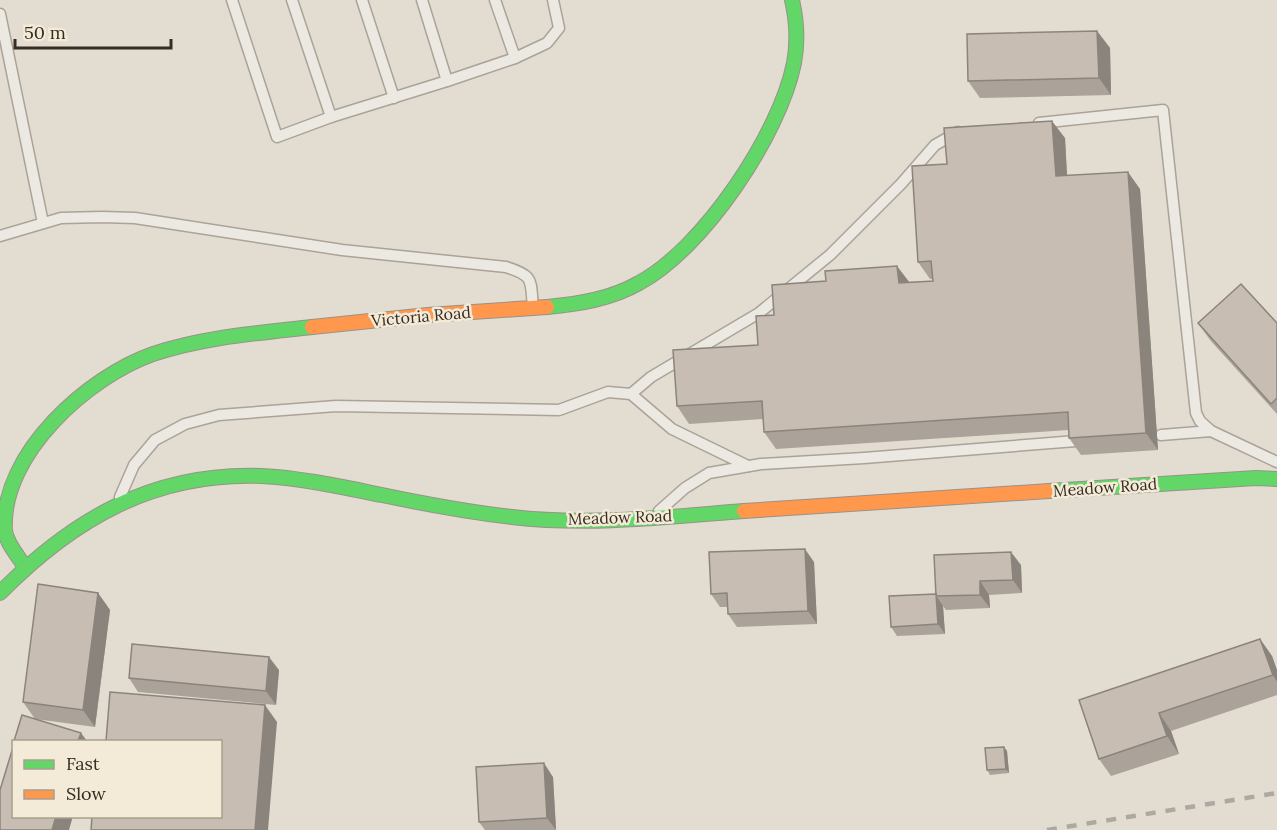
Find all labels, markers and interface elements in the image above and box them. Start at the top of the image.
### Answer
scale bar [15,12,171,50]
text: 50 m [24,21,66,44]
street label: Victoria Road [369,302,472,330]
street label: Meadow Road [1052,473,1158,501]
street label: Meadow Road [567,505,673,529]
legend [12,740,222,818]
text: Fast [66,752,100,775]
text: Slow [66,782,106,805]

